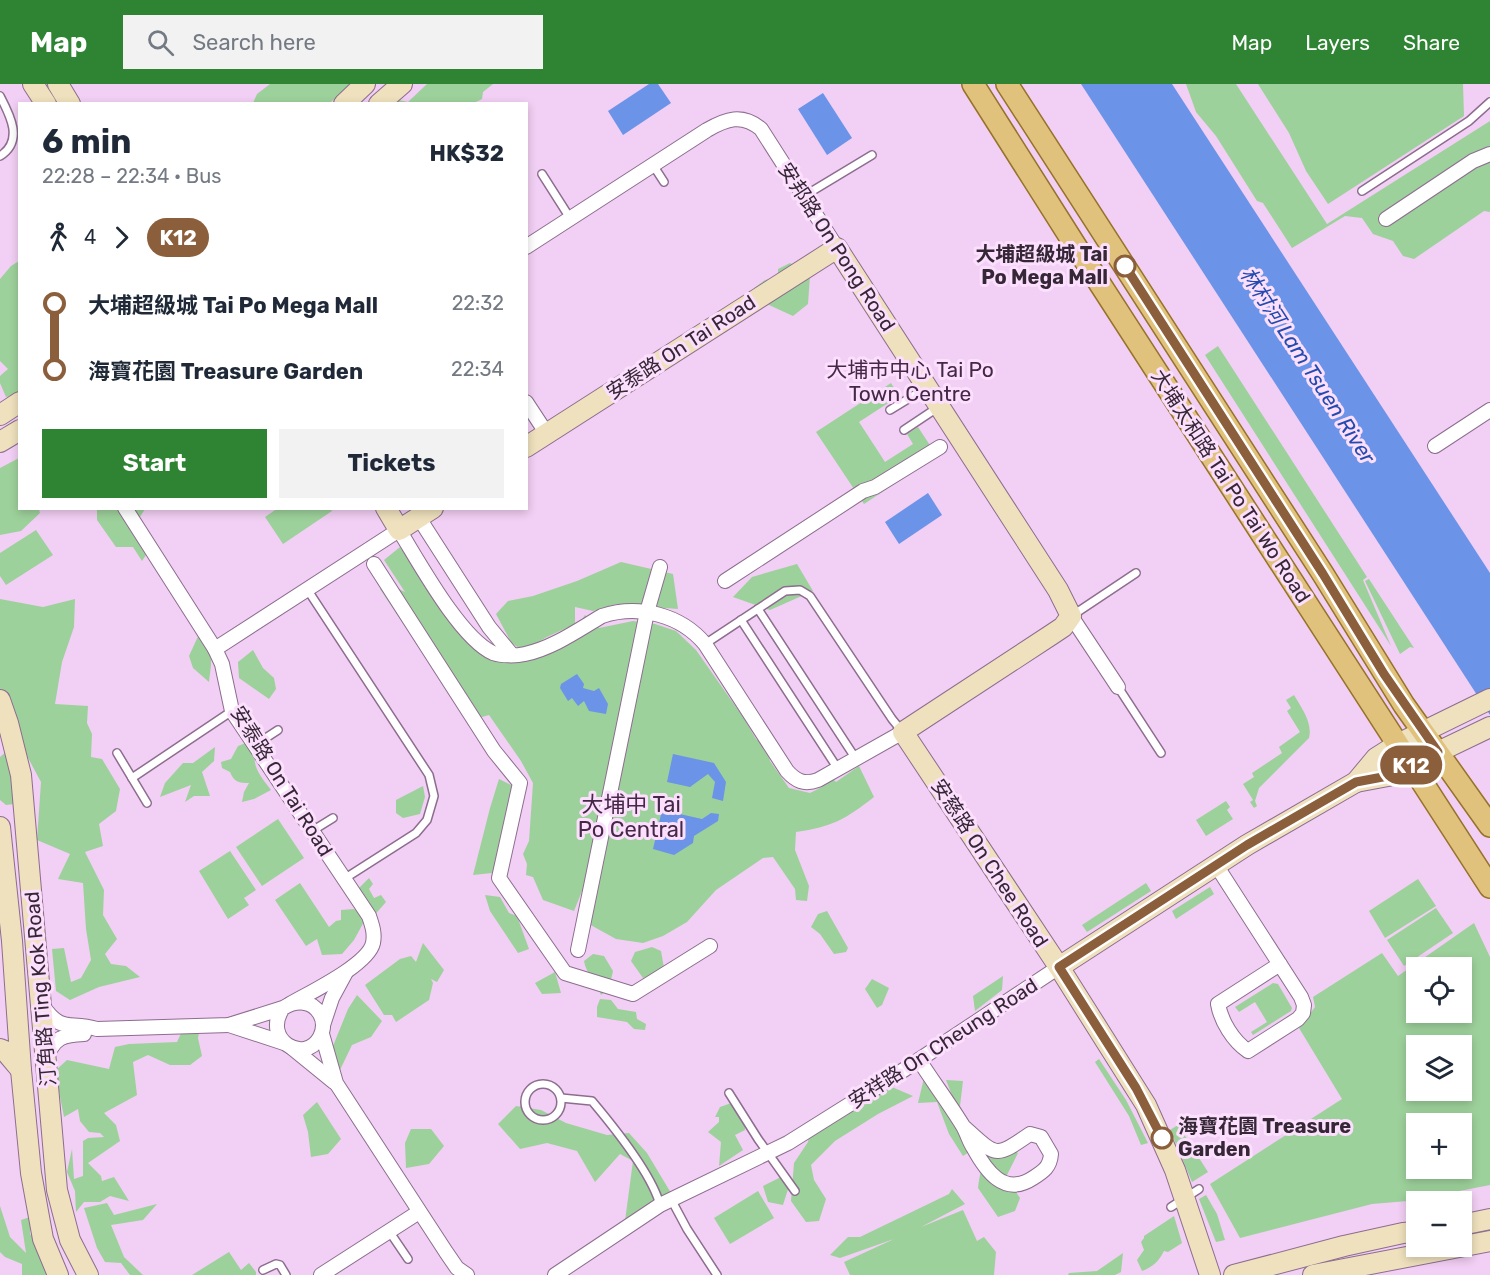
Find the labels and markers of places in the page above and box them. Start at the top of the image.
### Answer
place label: 大埔超級城 Tai Po Mega Mall [975,242,1108,289]
marker: 大埔超級城 Tai Po Mega Mall [1114,255,1136,277]
place label: 海寶花園 Treasure Garden [1178,1114,1351,1161]
marker: 海寶花園 Treasure Garden [1151,1127,1173,1149]

